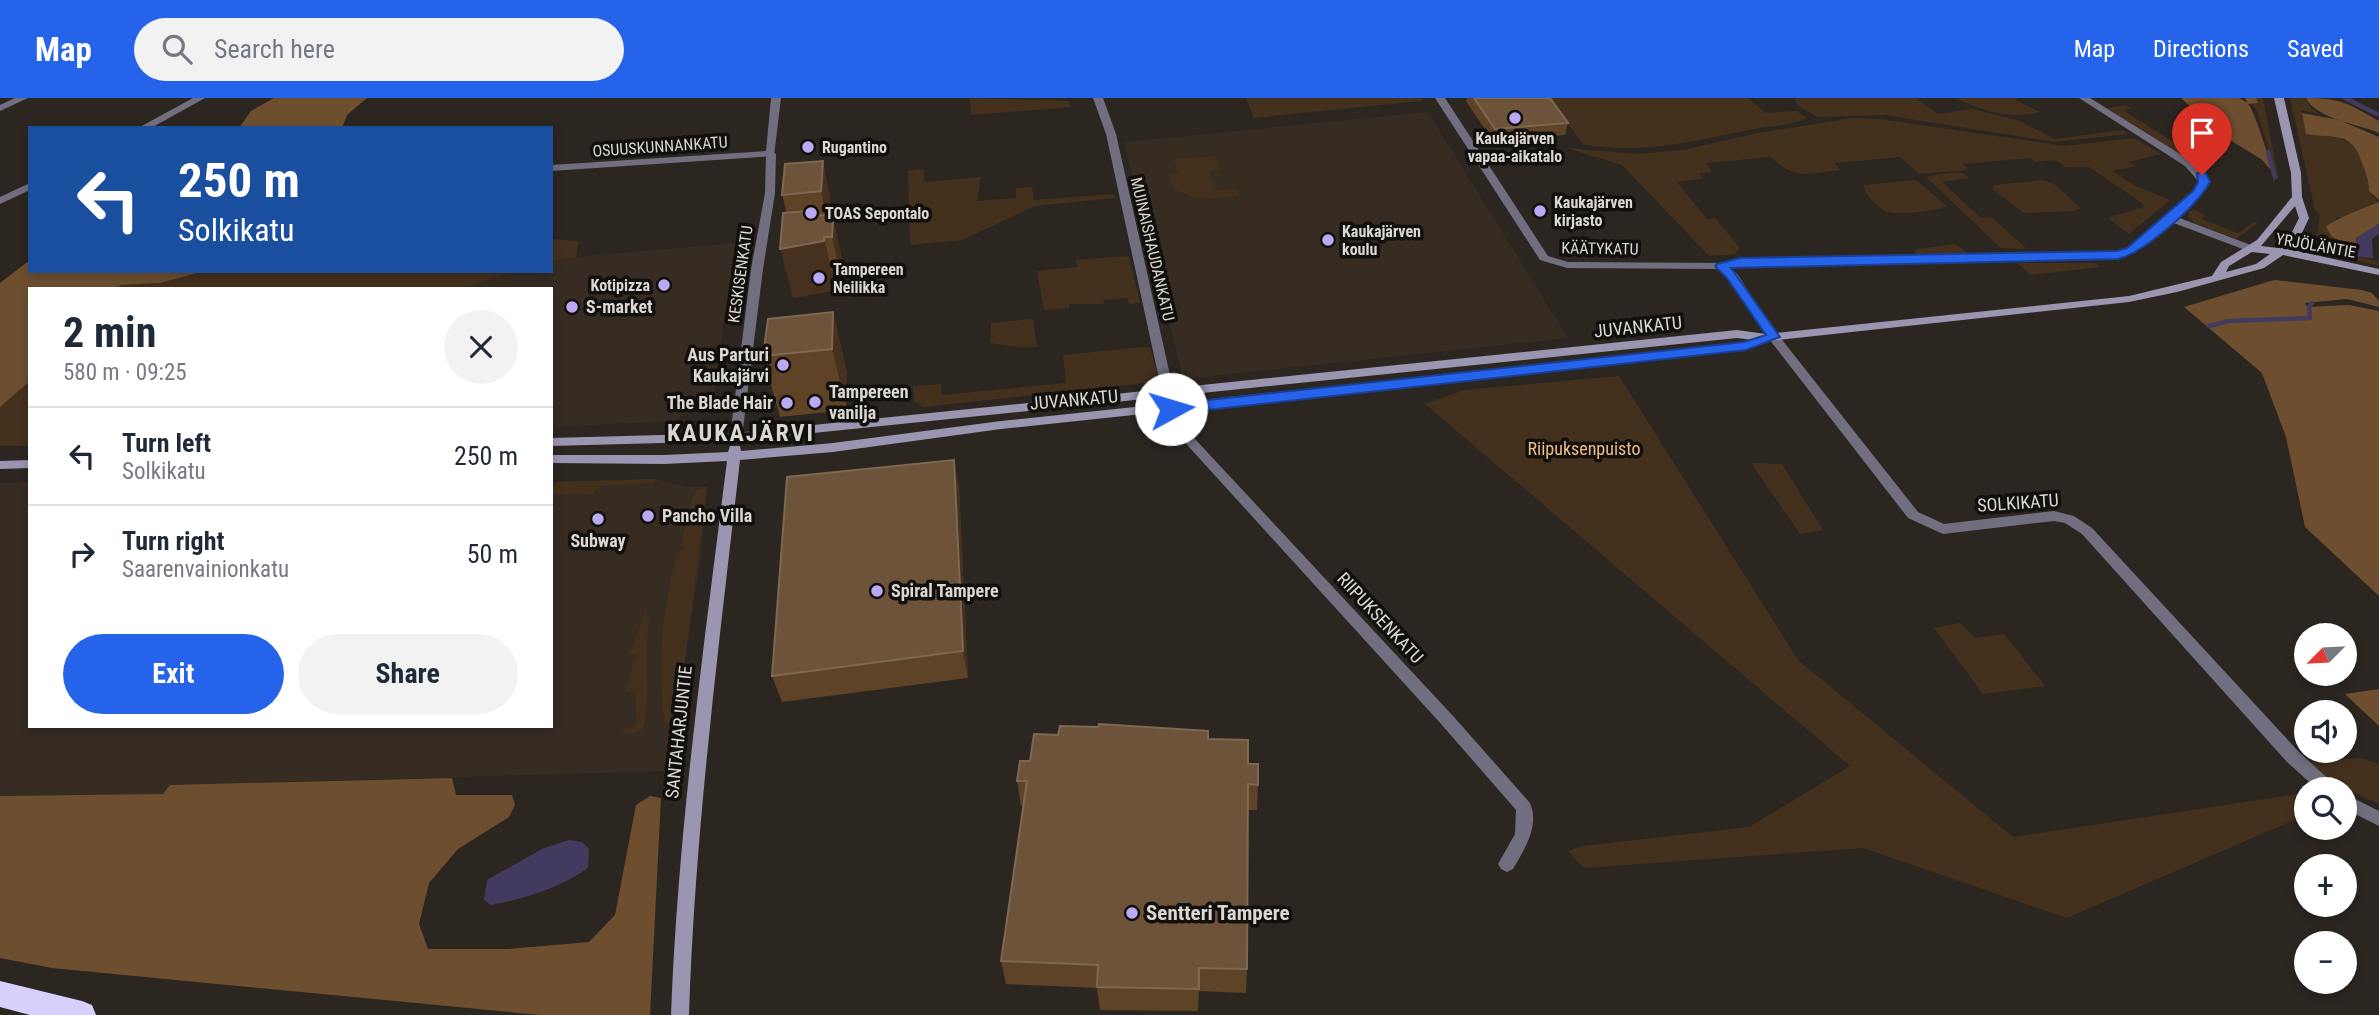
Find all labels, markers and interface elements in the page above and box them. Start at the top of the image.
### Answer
search box [134,18,624,81]
text: Map [35,30,92,69]
icon: search [158,30,196,68]
text: Search here [214,34,335,64]
text: Map [2074,35,2115,63]
text: Directions [2153,35,2249,63]
text: Saved [2287,35,2344,63]
pin [2172,103,2232,175]
marker: Kaukajärven vapaa-aikatalo [1507,110,1523,126]
icon: arrive [2183,114,2221,152]
place label: Kaukajärven vapaa-aikatalo [1468,129,1562,166]
street label: OSUUSKUNNANKATU [592,132,728,161]
place label: Rugantino [822,138,887,157]
marker: Rugantino [800,139,816,155]
text: 250 m [178,152,300,209]
icon: left [63,154,154,245]
street label: MUINAISHAUDANKATU [1127,175,1178,323]
place label: Kaukajärven kirjasto [1554,193,1633,230]
marker: Kaukajärven kirjasto [1532,203,1548,219]
place label: TOAS Sepontalo [825,204,929,223]
marker: TOAS Sepontalo [803,205,819,221]
text: Solkikatu [178,211,294,249]
place label: Kaukajärven koulu [1342,222,1421,259]
street label: KESKISENKATU [724,224,757,324]
street label: YRJÖLÄNTIE [2274,229,2358,262]
marker: Kaukajärven koulu [1320,232,1336,248]
street label: KÄÄTYKATU [1561,238,1639,259]
place label: Tampereen Neilikka [833,260,904,297]
marker: Tampereen Neilikka [811,270,827,286]
place label: Kotipizza [591,276,650,295]
marker: Kotipizza [656,277,672,293]
place label: S-market [586,296,653,317]
marker: S-market [564,299,580,315]
text: 2 min [63,308,156,357]
button: close [444,310,518,384]
street label: JUVANKATU [1593,311,1683,342]
place label: Aus Parturi Kaukajärvi [687,344,769,386]
marker: Aus Parturi Kaukajärvi [775,357,791,373]
text: 580 m · 09:25 [63,359,187,386]
position arrow [1134,372,1208,446]
place label: Tampereen vanilja [829,381,909,423]
street label: JUVANKATU [1029,385,1119,414]
place label: The Blade Hair [667,392,773,413]
marker: Tampereen vanilja [807,394,823,410]
marker: The Blade Hair [779,395,795,411]
district label: KAUKAJÄRVI [667,419,815,447]
text: Turn left [122,428,211,458]
icon: left [63,437,101,475]
park label: Riipuksenpuisto [1528,438,1640,459]
text: 250 m [454,441,518,471]
text: Solkikatu [122,458,206,485]
street label: SOLKIKATU [1977,489,2059,516]
place label: Pancho Villa [662,505,752,526]
marker: Pancho Villa [640,508,656,524]
marker: Subway [590,511,606,527]
text: Turn right [122,526,224,556]
place label: Subway [570,530,626,551]
icon: right [63,535,101,573]
text: 50 m [467,539,518,569]
text: Saarenvainionkatu [122,556,289,583]
street label: RIIPUKSENKATU [1333,568,1428,667]
place label: Spiral Tampere [891,580,999,601]
marker: Spiral Tampere [869,583,885,599]
north arrow [2294,623,2357,686]
map controls [2294,623,2357,994]
button: Exit [63,634,284,714]
button: Share [298,634,518,714]
street label: SANTAHARJUNTIE [661,664,696,799]
button: sound [2294,700,2357,763]
button: search [2294,777,2357,840]
button: + [2294,854,2357,917]
place label: Sentteri Tampere [1146,901,1290,925]
marker: Sentteri Tampere [1124,905,1140,921]
button: − [2294,931,2357,994]

